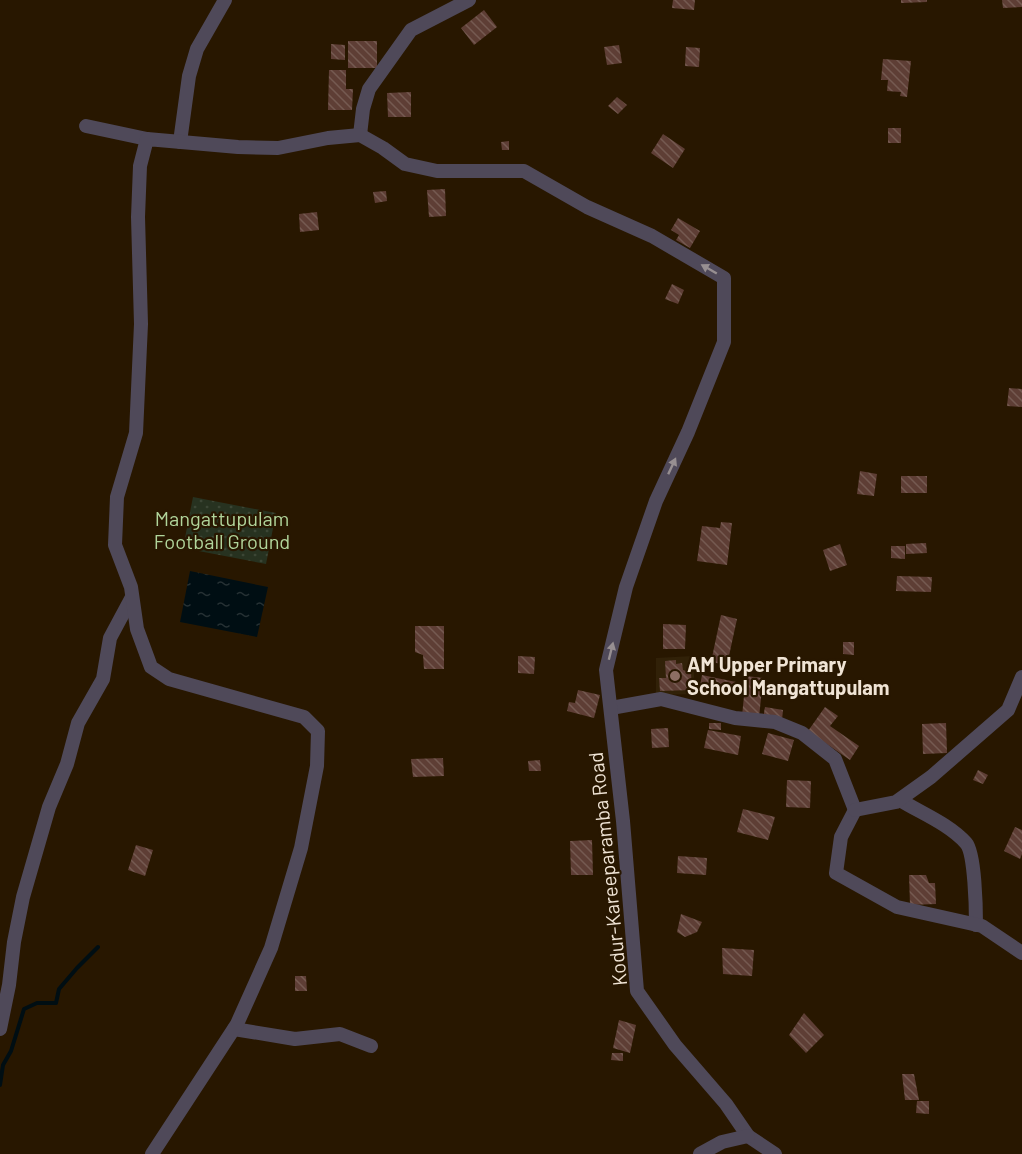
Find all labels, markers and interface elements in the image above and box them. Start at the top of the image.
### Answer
one-way arrow [701,264,717,275]
one-way arrow [668,458,677,475]
park label: Mangattupulam Football Ground [154,506,290,553]
one-way arrow [606,642,616,660]
place label: AM Upper Primary School Mangattupulam [687,652,889,699]
marker: AM Upper Primary School Mangattupulam [668,669,682,683]
street label: Kodur-Kareeparamba Road [583,751,631,987]

